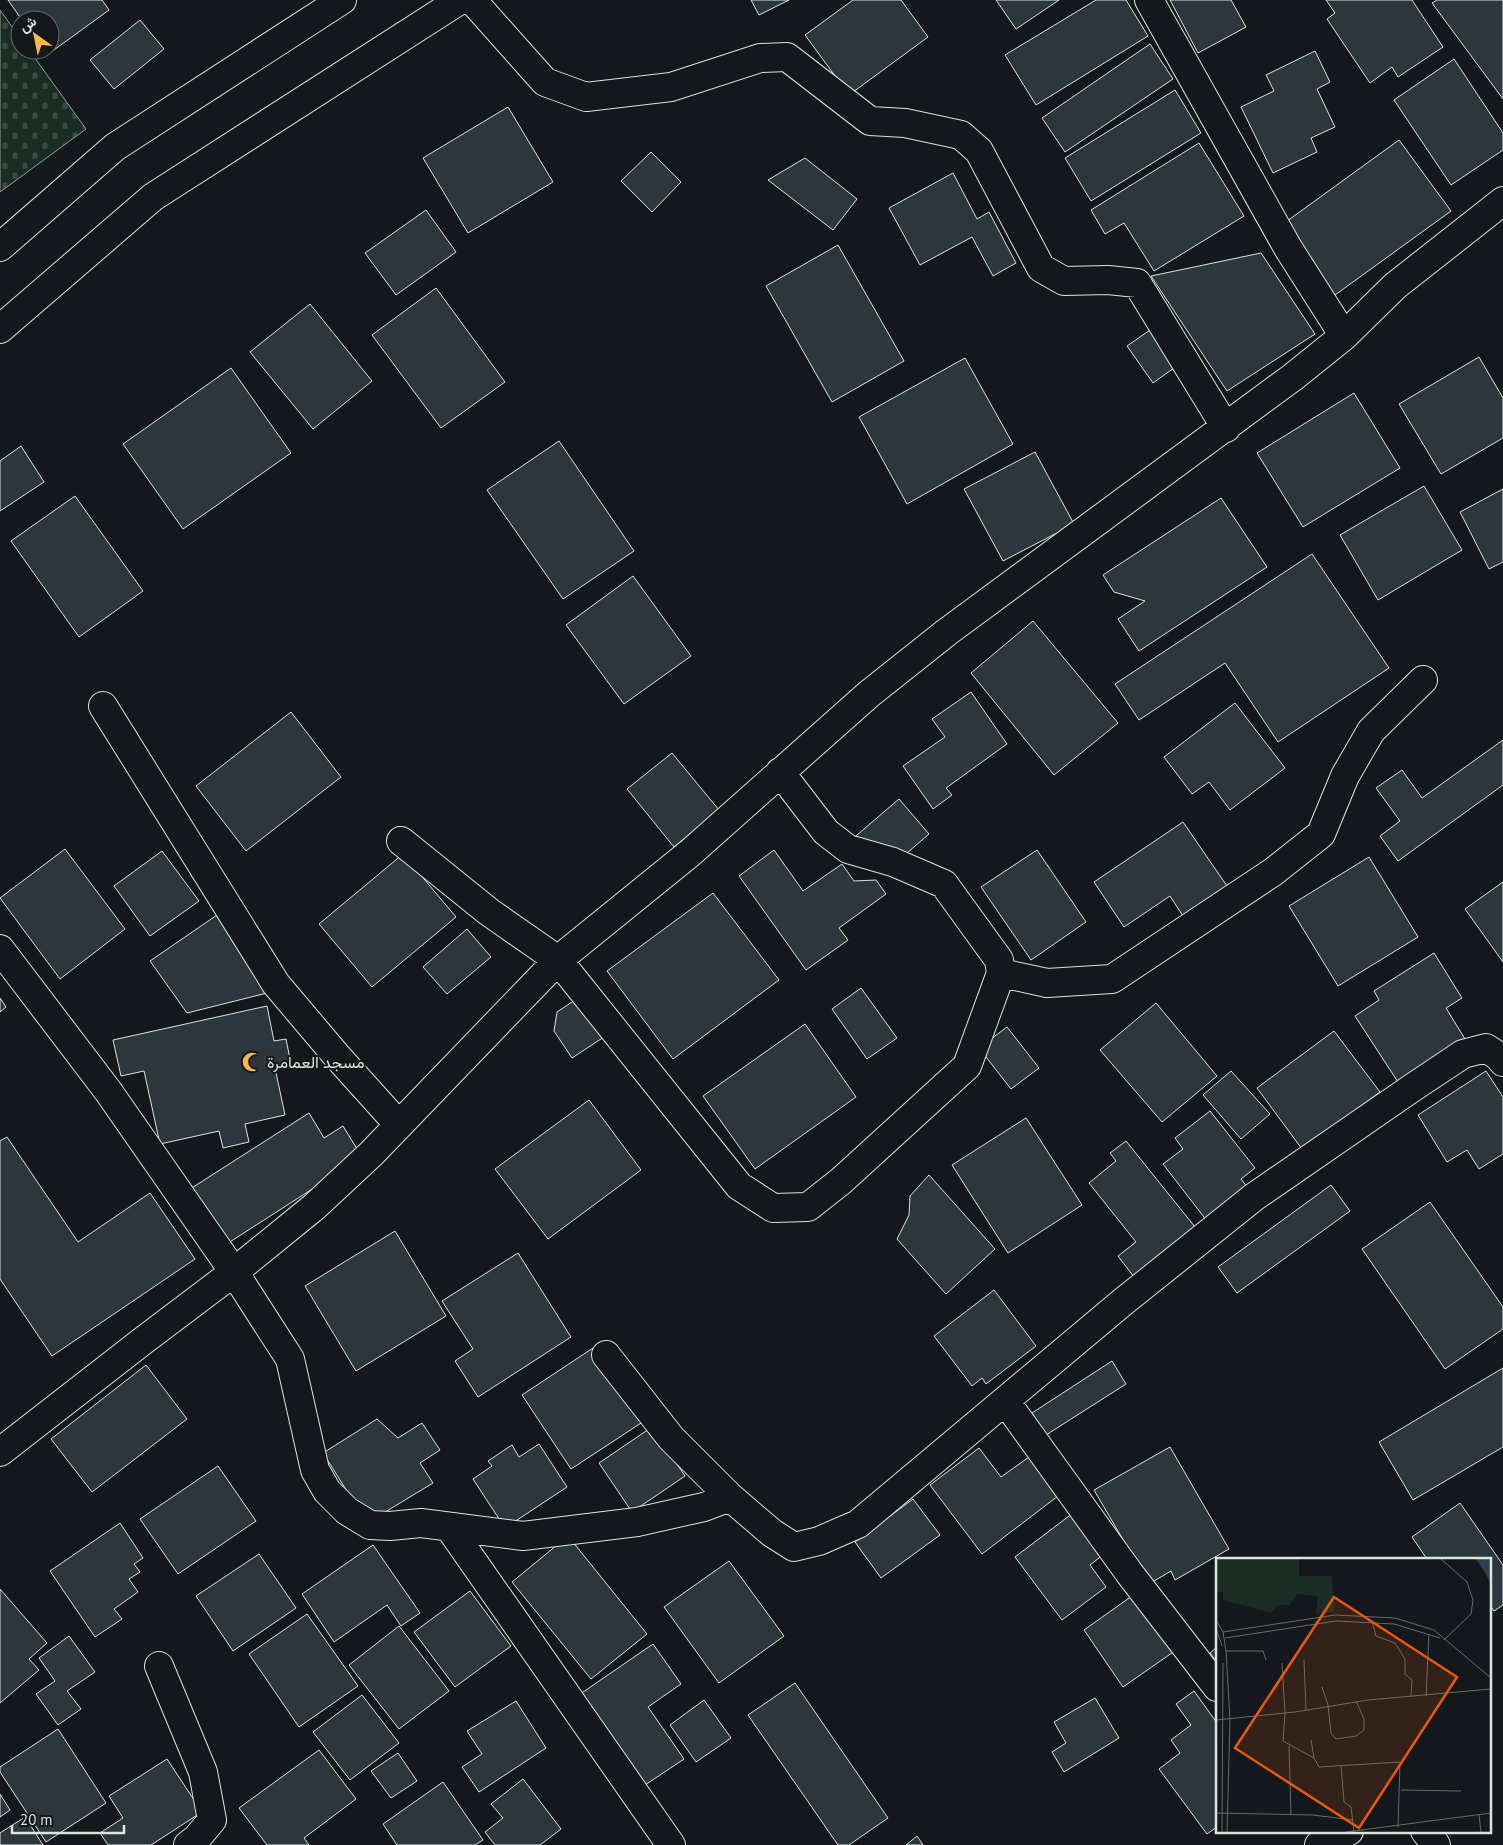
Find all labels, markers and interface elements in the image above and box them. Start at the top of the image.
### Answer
north arrow [10,10,60,60]
text: ش [16,12,40,36]
mosque icon: مسجد العمامرة [241,1051,263,1073]
place label: مسجد العمامرة [267,1052,364,1073]
inset map [1216,1558,1490,1832]
scale bar [12,1802,125,1834]
text: 20 m [20,1810,53,1829]

